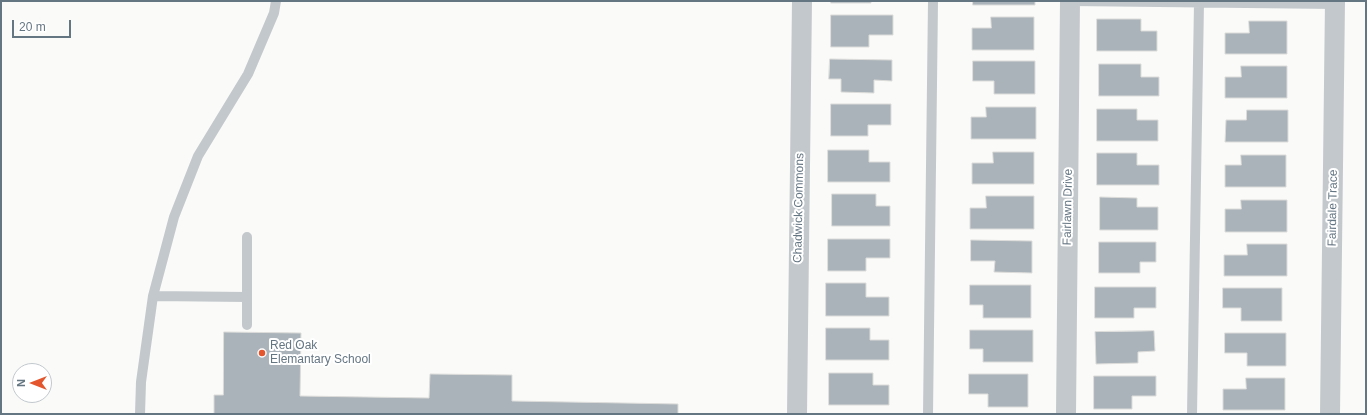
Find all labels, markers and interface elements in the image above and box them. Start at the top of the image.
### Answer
scale bar [14,12,73,38]
text: 20 m [19,20,46,34]
street label: Chadwick Commons [791,153,807,263]
street label: Fairlawn Drive [1060,169,1076,245]
street label: Fairdale Trace [1325,169,1341,247]
place label: Red Oak Elemantary School [270,339,371,367]
marker: Red Oak Elemantary School [257,348,267,358]
north arrow [12,363,52,403]
text: N [15,379,27,387]

